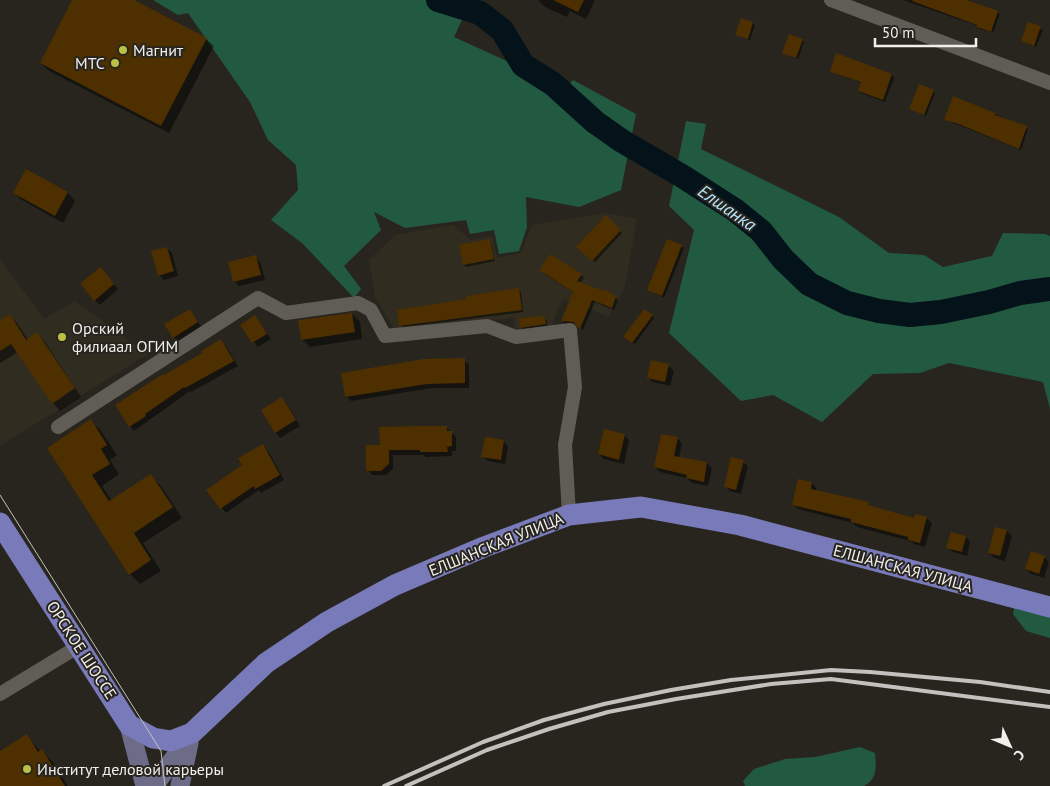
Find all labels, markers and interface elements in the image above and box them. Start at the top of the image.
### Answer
scale bar [875,15,976,47]
text: 50 m [882,23,915,42]
place label: Магнит [133,40,184,60]
marker: Магнит [117,44,129,56]
place label: МТС [75,53,105,73]
marker: МТС [109,57,121,69]
water label: Елшанка [694,179,761,236]
place label: Орский филиаал ОГИМ [72,318,178,356]
marker: Орский филиаал ОГИМ [56,331,68,343]
street label: ЕЛШАНСКАЯ УЛИЦА [426,508,567,580]
street label: ЕЛШАНСКАЯ УЛИЦА [831,540,975,596]
street label: ОРСКОЕ ШОССЕ [43,597,121,703]
north arrow [985,721,1035,771]
text: С [1010,746,1029,764]
place label: Институт деловой карьеры [37,759,224,779]
marker: Институт деловой карьеры [21,763,33,775]

